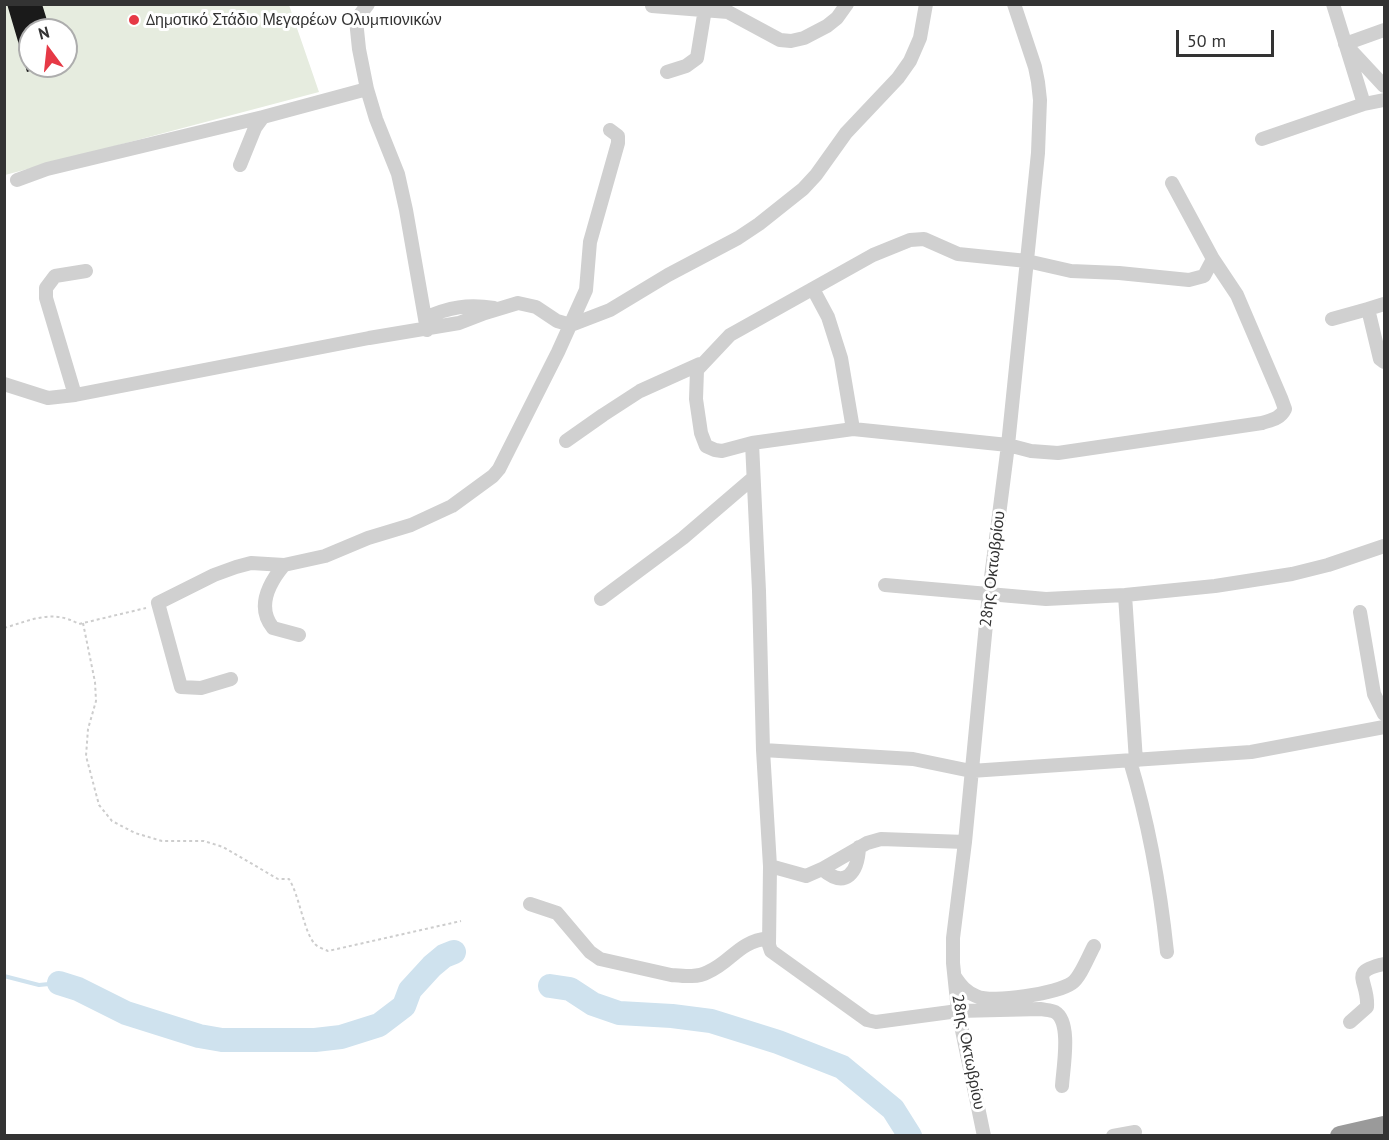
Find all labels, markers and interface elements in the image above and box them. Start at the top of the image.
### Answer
place label: Δημοτικό Στάδιο Μεγαρέων Ολυμπιονικών [146,10,442,30]
marker: Δημοτικό Στάδιο Μεγαρέων Ολυμπιονικών [127,13,141,27]
north arrow [18,18,78,78]
scale bar [1179,18,1276,56]
text: N [36,22,52,44]
text: 50 m [1187,29,1226,52]
street label: 28ης Οκτωβρίου [976,510,1010,628]
street label: 28ης Οκτωβρίου [947,993,989,1111]

